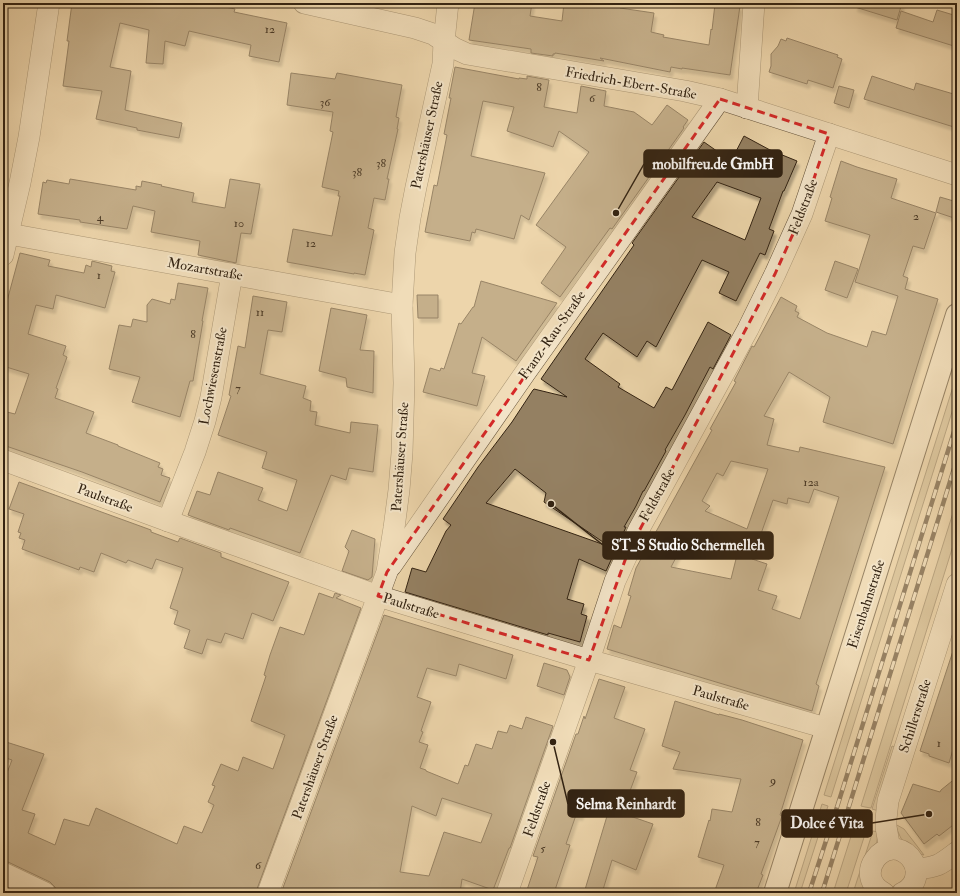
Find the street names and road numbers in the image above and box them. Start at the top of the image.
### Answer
street label: Friedrich-Ebert-Straße [564,63,698,103]
street label: Patershäuser Straße [407,79,447,190]
street label: Feldstraße [785,177,821,237]
street label: Mozartstraße [166,254,244,284]
street label: Franz-Rau-Straße [515,287,589,383]
street label: Lochwiesenstraße [195,325,231,426]
street label: Patershäuser Straße [388,401,412,512]
street label: Feldstraße [635,465,679,525]
street label: Paulstraße [75,480,135,516]
street label: Eisenbahnstraße [844,557,888,651]
street label: Paulstraße [381,589,441,623]
street label: Schillerstraße [895,677,935,755]
street label: Paulstraße [691,682,751,714]
street label: Patershäuser Straße [288,712,342,822]
street label: Feldstraße [519,778,555,839]

